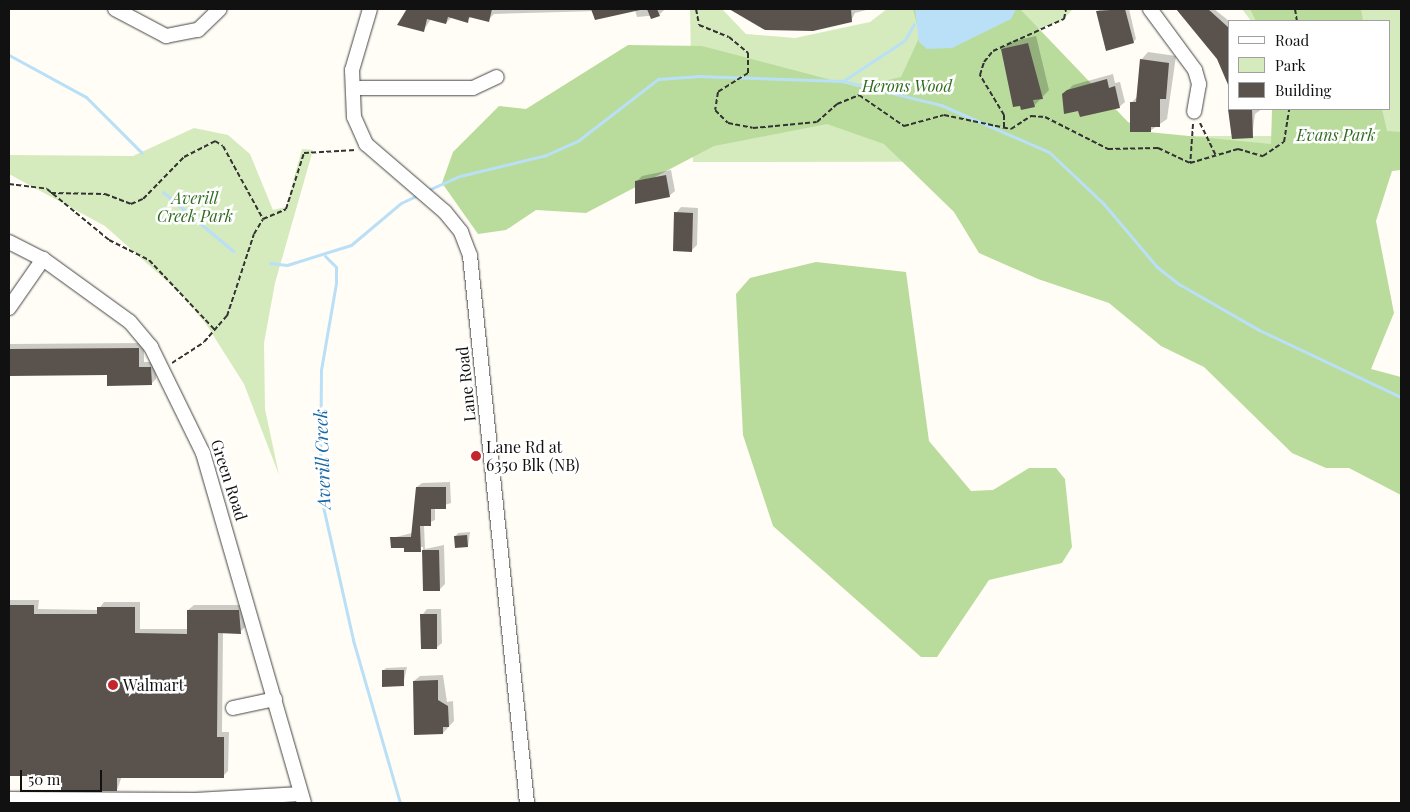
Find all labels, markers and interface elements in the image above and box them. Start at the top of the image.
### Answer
legend [1228,20,1390,110]
text: Road [1275,30,1309,50]
text: Park [1275,55,1306,75]
park label: Herons Wood [862,76,952,96]
text: Building [1275,80,1331,100]
park label: Evans Park [1297,125,1375,145]
park label: Averill Creek Park [157,188,233,226]
street label: Lane Road [453,345,479,423]
water label: Averill Creek [309,408,335,510]
street label: Green Road [207,437,251,523]
place label: Lane Rd at 6350 Blk (NB) [486,437,580,475]
marker: Lane Rd at 6350 Blk (NB) [470,450,482,462]
place label: Walmart [123,675,184,695]
marker: Walmart [107,679,119,691]
scale bar [22,760,105,792]
text: 50 m [28,769,60,789]

